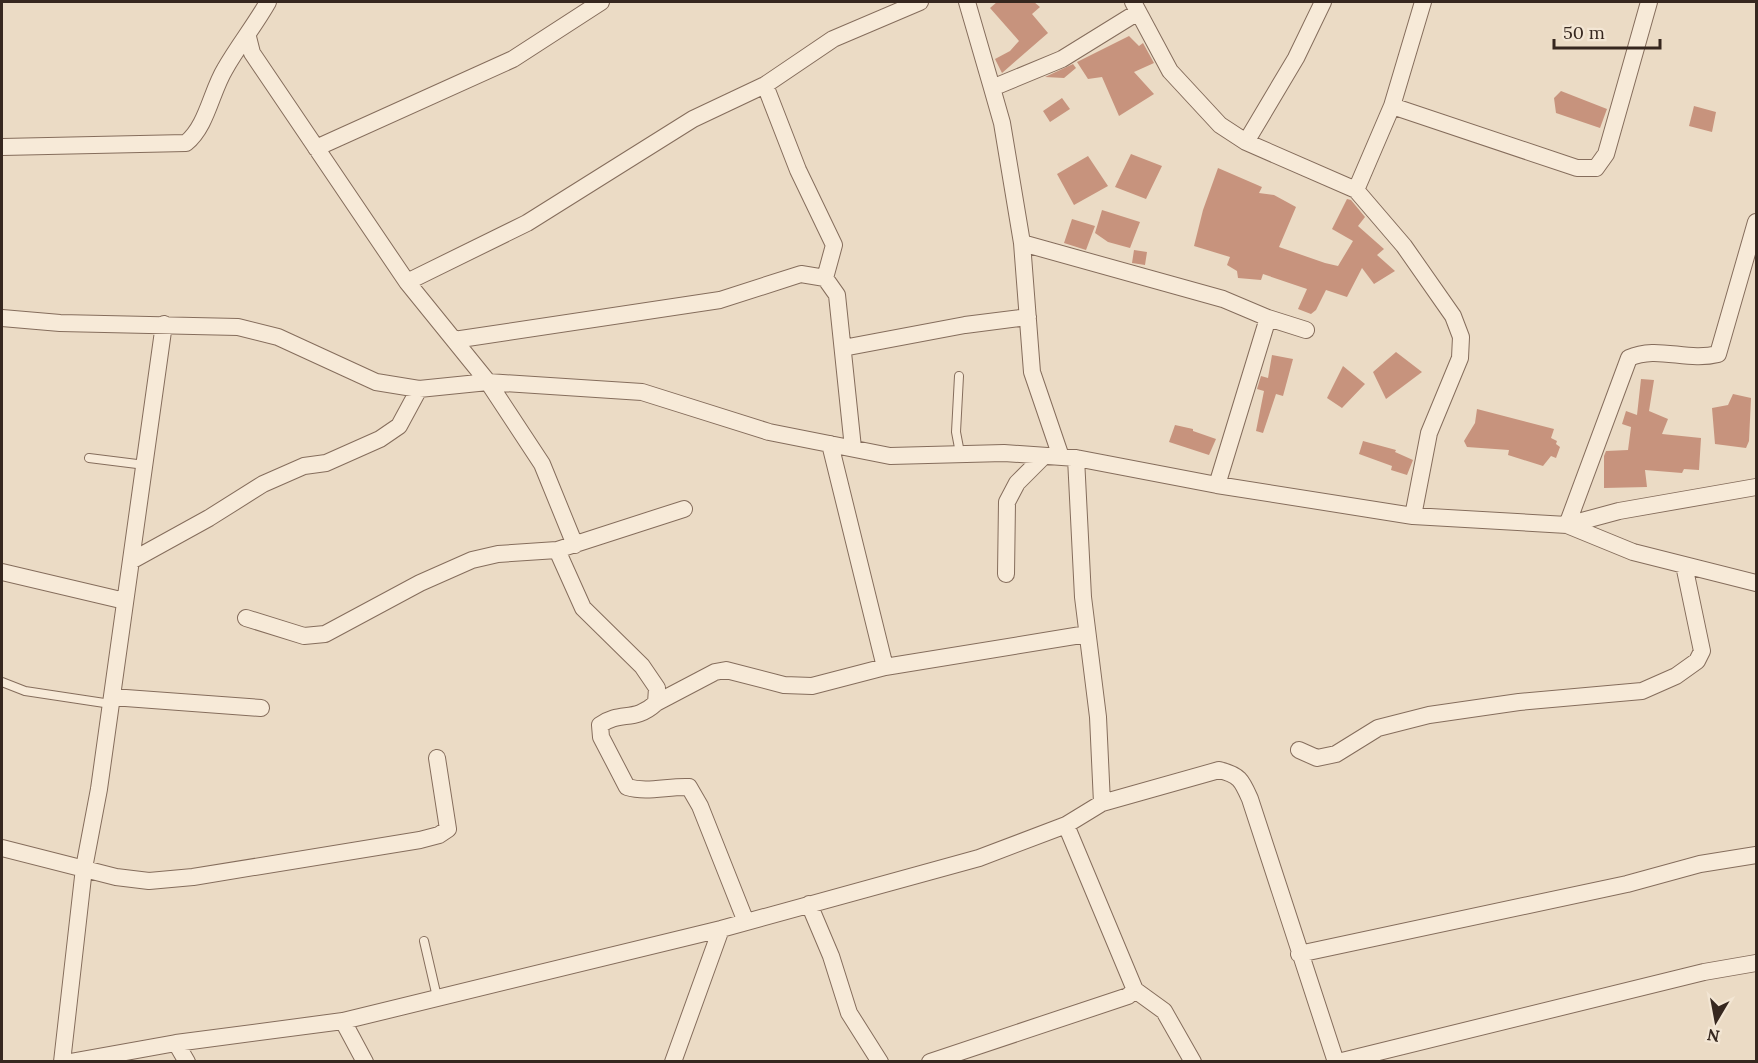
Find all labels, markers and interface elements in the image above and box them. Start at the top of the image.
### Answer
scale bar [1554,12,1660,50]
text: 50 m [1563,21,1605,44]
north arrow [1686,991,1746,1051]
text: N [1706,1025,1721,1047]

